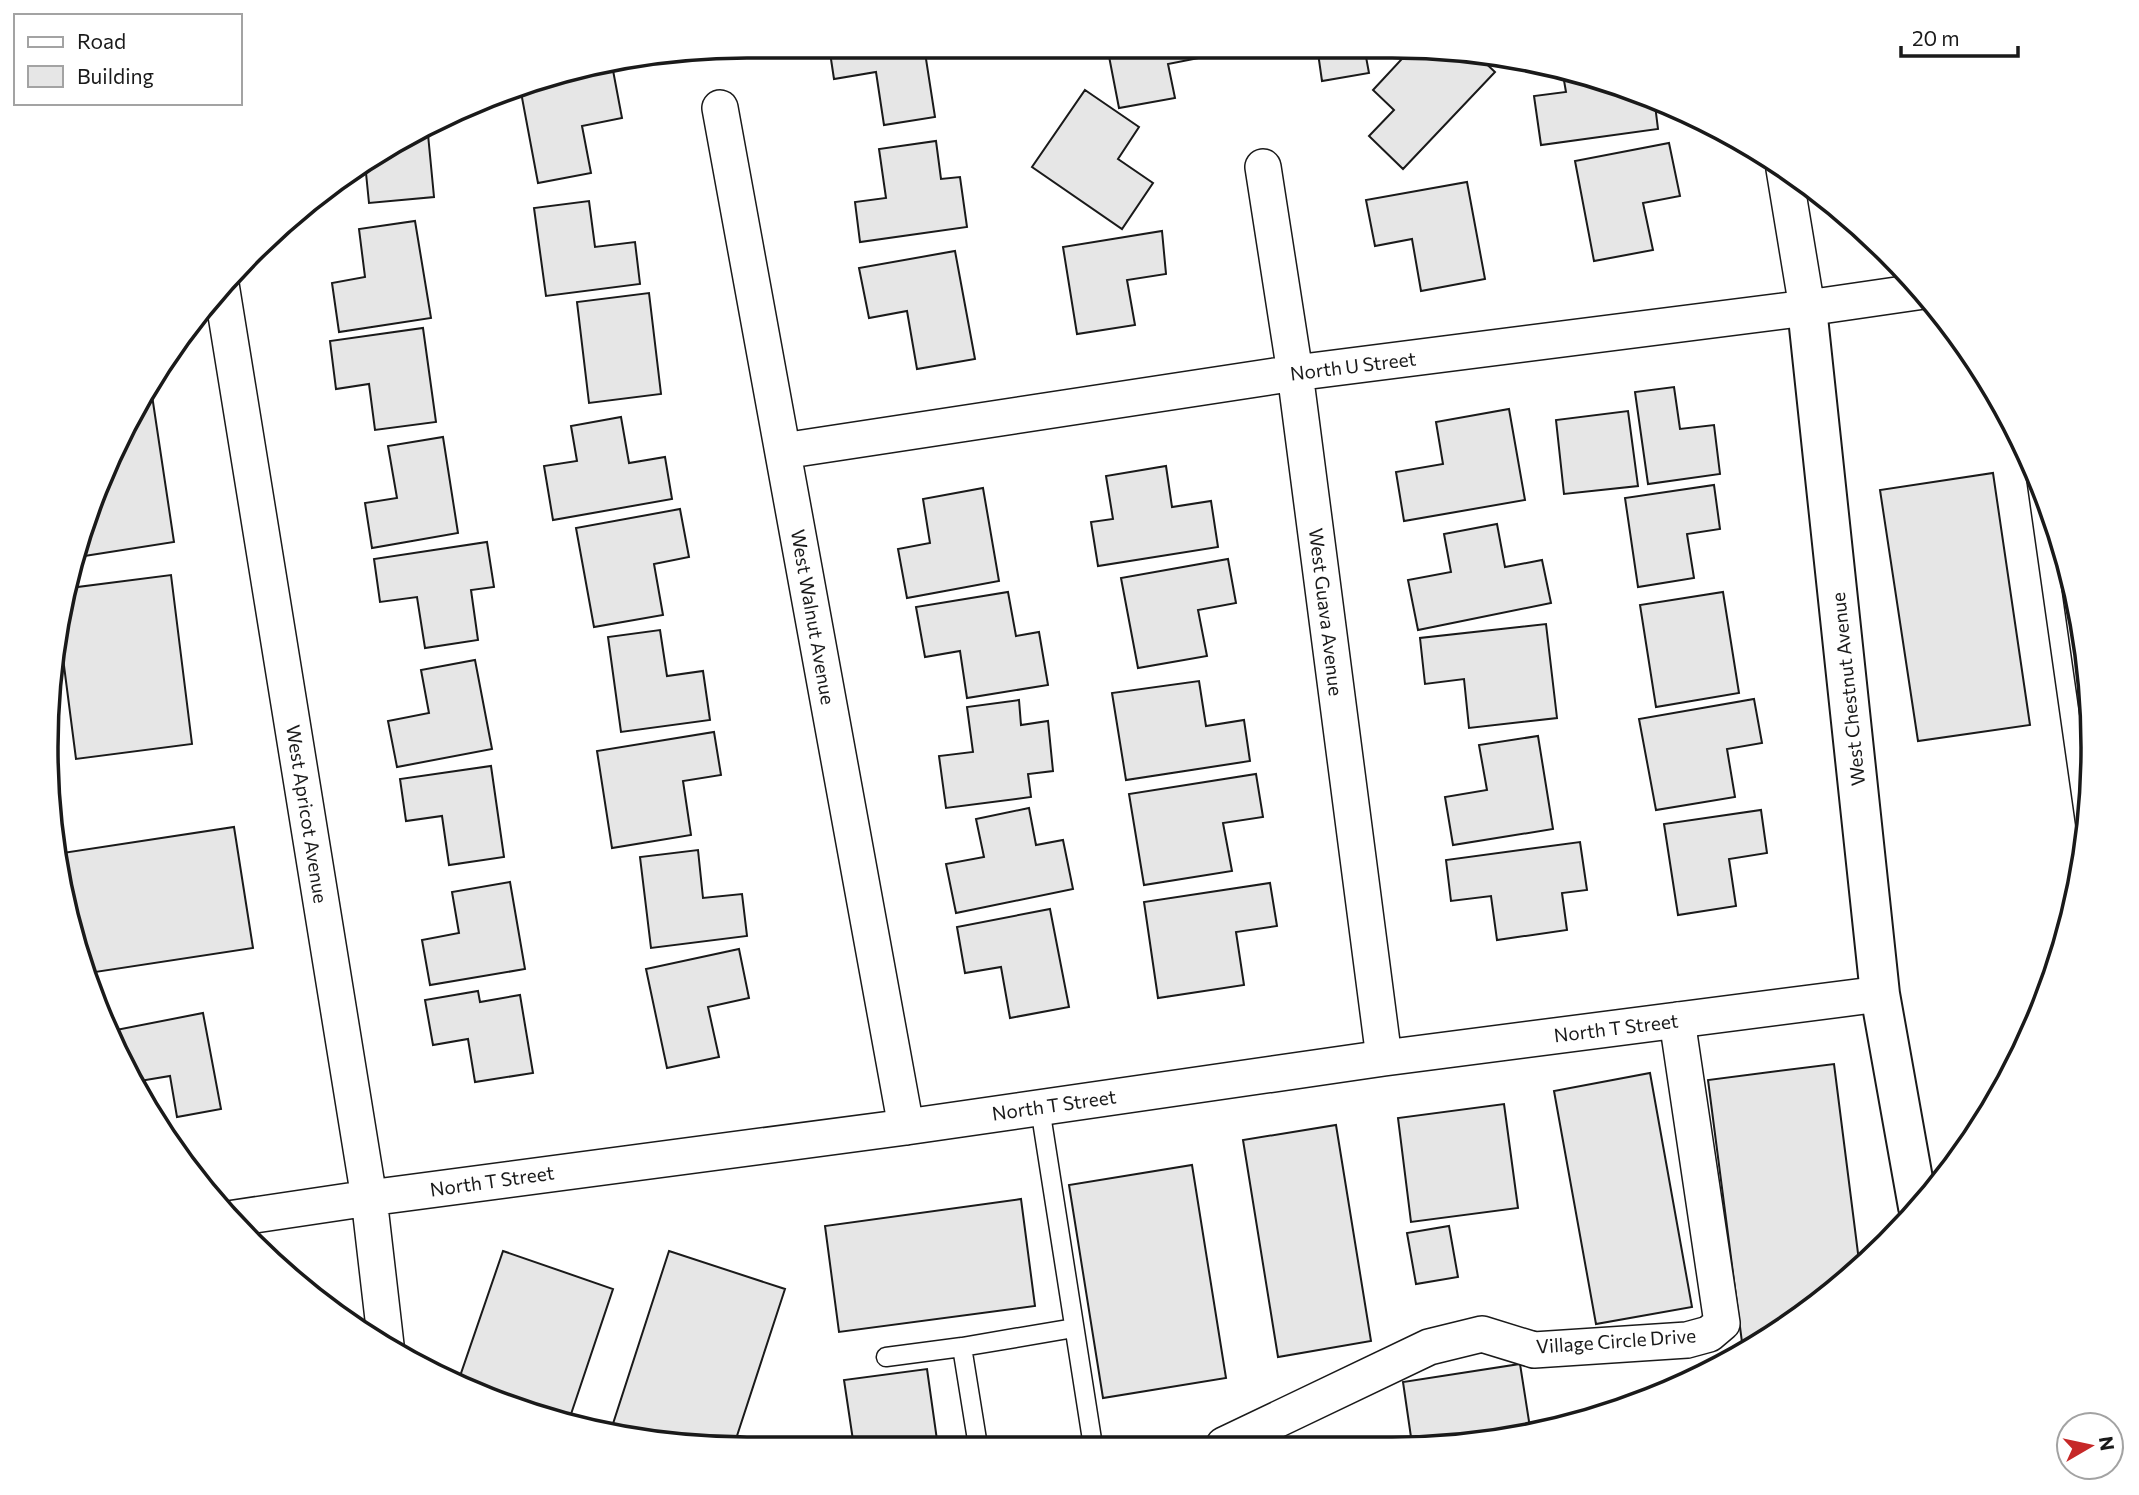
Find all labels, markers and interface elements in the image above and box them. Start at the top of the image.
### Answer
legend [14,14,242,105]
scale bar [1901,14,2018,58]
text: 20 m [1912,25,1960,50]
text: Road [77,28,126,53]
text: Building [77,63,154,88]
street label: North U Street [1289,346,1417,385]
street label: West Guava Avenue [1305,527,1348,697]
street label: West Walnut Avenue [787,528,840,706]
street label: West Chestnut Avenue [1826,591,1869,787]
street label: West Apricot Avenue [282,723,333,905]
street label: North T Street [1552,1008,1680,1047]
street label: North T Street [990,1084,1118,1125]
street label: North T Street [428,1160,556,1201]
street label: Village Circle Drive [1535,1323,1697,1358]
north arrow [2055,1411,2125,1481]
text: N [2095,1434,2120,1452]

